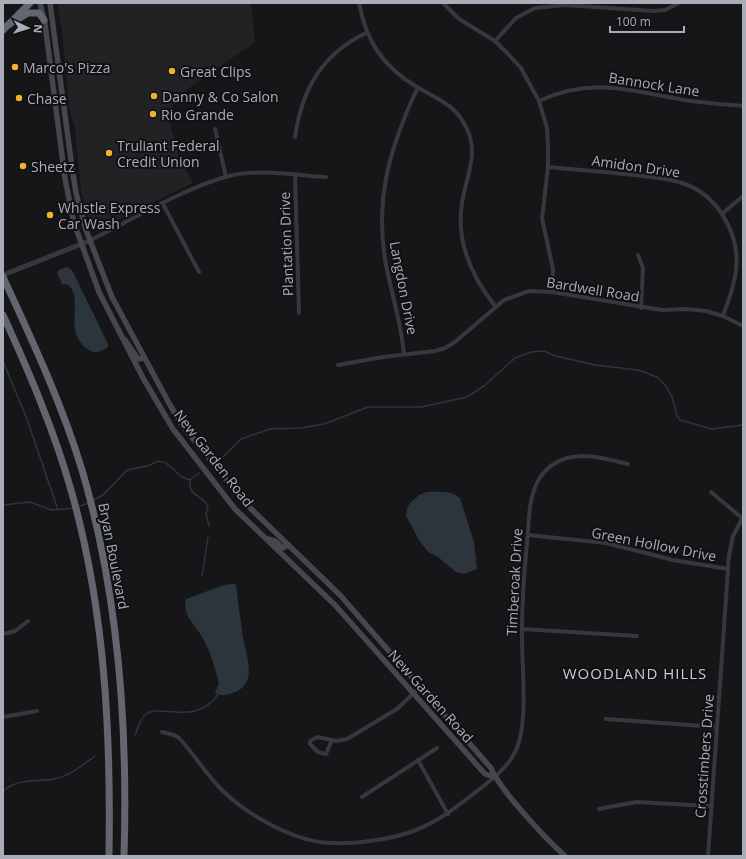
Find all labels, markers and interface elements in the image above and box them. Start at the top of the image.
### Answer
north arrow [8,8,48,48]
scale bar [610,8,684,34]
text: 100 m [616,13,651,30]
text: N [31,24,46,34]
place label: Marco's Pizza [23,58,110,77]
marker: Marco's Pizza [10,62,20,72]
place label: Great Clips [180,62,252,81]
marker: Great Clips [167,66,177,76]
street label: Bannock Lane [607,67,701,101]
place label: Danny & Co Salon [162,87,278,106]
place label: Chase [27,89,67,108]
marker: Danny & Co Salon [149,91,159,101]
marker: Chase [14,93,24,103]
place label: Rio Grande [161,105,234,124]
marker: Rio Grande [148,109,158,119]
place label: Truliant Federal Credit Union [117,136,220,171]
marker: Truliant Federal Credit Union [104,148,114,158]
street label: Amidon Drive [591,150,681,182]
place label: Sheetz [31,157,75,176]
marker: Sheetz [18,161,28,171]
street label: Plantation Drive [275,191,297,297]
place label: Whistle Express Car Wash [58,198,161,233]
marker: Whistle Express Car Wash [45,210,55,220]
street label: Langdon Drive [386,240,422,336]
street label: Bardwell Road [545,272,641,306]
street label: New Garden Road [170,405,258,511]
street label: Bryan Boulevard [94,501,134,611]
street label: Green Hollow Drive [590,523,718,565]
street label: Timberoak Drive [502,528,526,636]
street label: New Garden Road [384,646,478,746]
district label: WOODLAND HILLS [563,663,707,683]
street label: Crosstimbers Drive [690,693,718,819]

